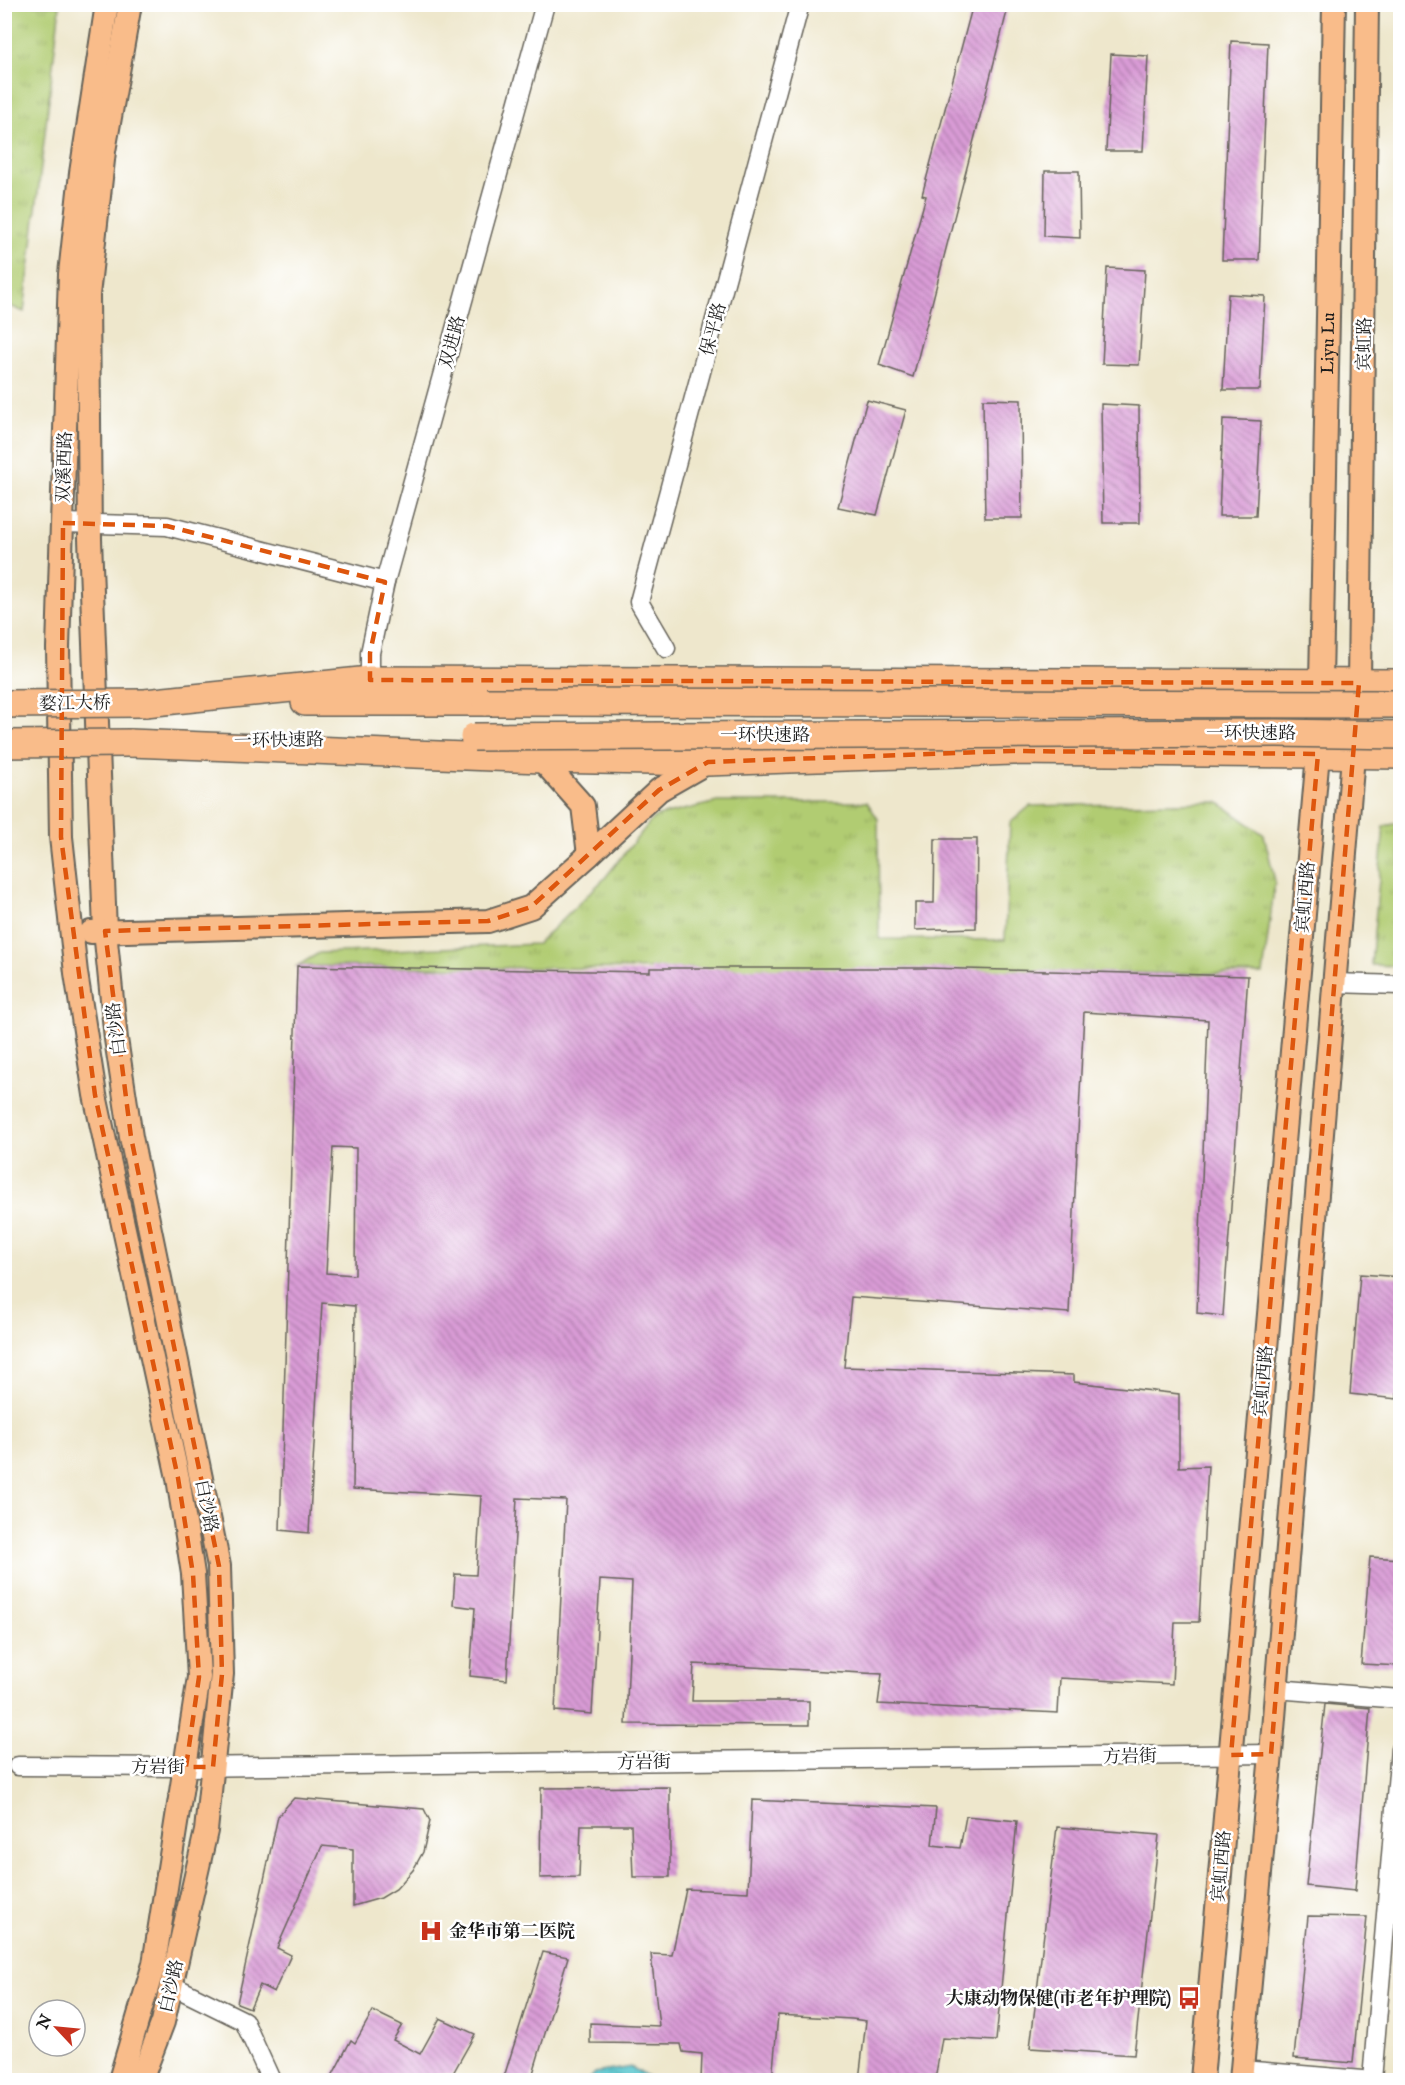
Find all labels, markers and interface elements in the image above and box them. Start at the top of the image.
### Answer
street label: 保平路 [696,300,733,358]
street label: Liyu Lu [1317,312,1341,374]
street label: 双进路 [435,313,472,371]
street label: 宾虹路 [1354,317,1377,371]
street label: 双溪西路 [53,431,78,503]
street label: 婺江大桥 [39,692,111,717]
street label: 一环快速路 [1206,723,1296,746]
street label: 一环快速路 [720,725,810,748]
street label: 一环快速路 [234,729,324,754]
street label: 宾虹西路 [1292,860,1321,934]
street label: 白沙路 [103,1001,132,1057]
street label: 宾虹西路 [1250,1344,1279,1418]
street label: 白沙路 [189,1478,222,1535]
street label: 方岩街 [1103,1746,1157,1769]
street label: 方岩街 [617,1752,671,1775]
street label: 方岩街 [131,1757,185,1780]
street label: 宾虹西路 [1208,1829,1237,1903]
hospital icon: 金华市第二医院 [418,1918,444,1944]
place label: 金华市第二医院 [449,1921,575,1944]
street label: 白沙路 [155,1957,190,2015]
bus stop icon: 大康动物保健(市老年护理院) [1176,1985,1202,2011]
place label: 大康动物保健(市老年护理院) [946,1988,1171,2011]
north arrow [27,1998,87,2058]
text: N [33,2012,57,2034]

